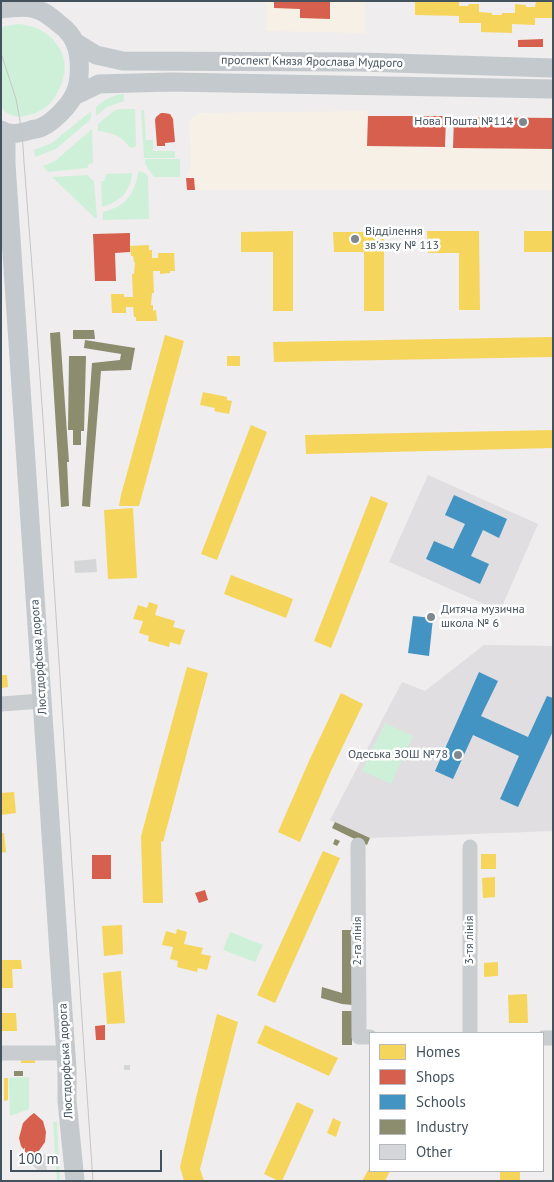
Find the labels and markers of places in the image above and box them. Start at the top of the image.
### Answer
place label: Нова Пошта №114 [414,115,513,129]
marker: Нова Пошта №114 [517,116,529,128]
place label: Відділення зв'язку № 113 [365,225,439,253]
marker: Відділення зв'язку № 113 [349,233,361,245]
place label: Дитяча музична школа № 6 [441,603,525,631]
marker: Дитяча музична школа № 6 [425,611,437,623]
place label: Одеська ЗОШ №78 [348,748,448,762]
marker: Одеська ЗОШ №78 [452,749,464,761]

